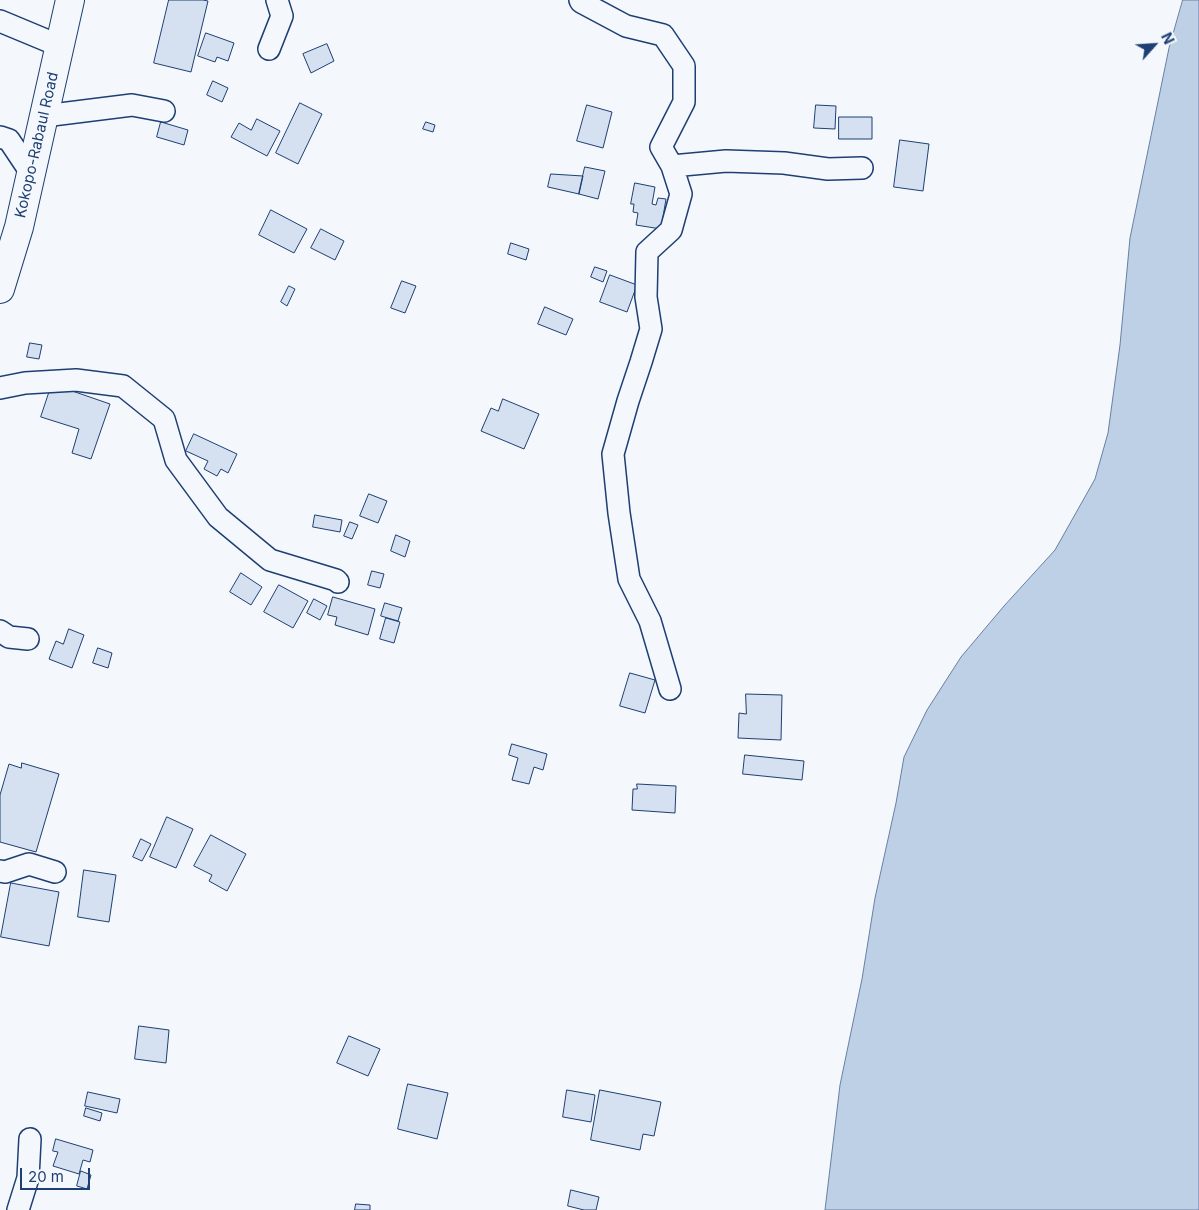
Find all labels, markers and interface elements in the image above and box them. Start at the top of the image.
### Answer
north arrow [1129,20,1179,70]
text: N [1158,30,1178,47]
street label: Kokopo-Rabaul Road [11,70,63,220]
scale bar [22,1158,92,1190]
text: 20 m [28,1167,64,1186]

